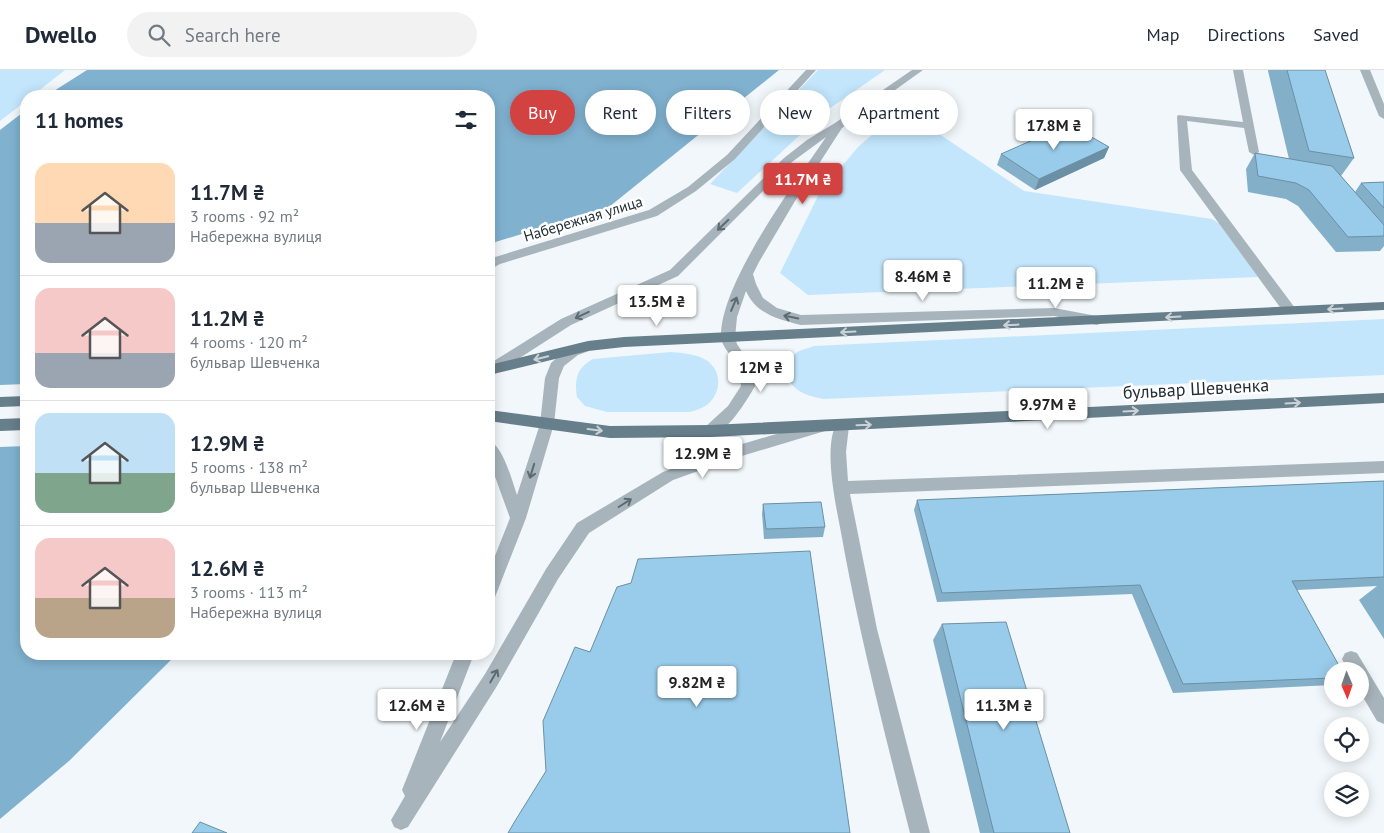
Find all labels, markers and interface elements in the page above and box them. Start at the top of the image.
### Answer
search box [127,12,477,57]
text: Dwello [25,19,97,50]
icon: search [145,21,173,49]
text: Search here [185,23,281,47]
text: Map [1147,23,1179,46]
text: Directions [1207,23,1285,46]
text: Saved [1313,23,1359,46]
chip: Buy [510,90,575,135]
chip: Rent [585,90,656,135]
chip: Filters [666,90,750,135]
chip: New [760,90,830,135]
chip: Apartment [840,90,958,135]
icon: filters [452,106,480,134]
text: 11 homes [35,107,123,134]
pin: 17.8M ₴ [1008,108,1100,151]
text: 17.8M ₴ [1026,115,1082,135]
pin: 11.7M ₴ [757,162,849,205]
text: 11.7M ₴ [774,169,832,189]
text: 11.7M ₴ [190,179,265,206]
icon: home [75,183,135,243]
street label: Набережная улица [521,191,645,246]
text: 3 rooms · 92 m² [190,206,299,226]
one-way arrow [717,219,729,231]
text: Набережна вулиця [190,226,322,246]
pin: 8.46M ₴ [877,260,969,302]
text: 8.46M ₴ [894,266,952,286]
pin: 11.2M ₴ [1010,266,1102,309]
text: 11.2M ₴ [1027,273,1085,293]
pin: 13.5M ₴ [611,284,703,327]
text: 13.5M ₴ [628,291,686,311]
one-way arrow [730,297,740,312]
one-way arrow [1328,304,1344,313]
text: 11.2M ₴ [190,305,265,332]
icon: home [75,308,135,368]
one-way arrow [575,311,590,320]
one-way arrow [783,312,799,322]
one-way arrow [1165,312,1182,322]
one-way arrow [1003,320,1019,329]
one-way arrow [841,328,857,337]
text: 4 rooms · 120 m² [190,332,308,352]
pin: 12M ₴ [726,350,796,393]
text: бульвар Шевченка [190,352,320,372]
one-way arrow [533,354,549,363]
text: 12M ₴ [739,357,783,377]
street label: бульвар Шевченка [1122,373,1270,404]
pin: 9.97M ₴ [1002,388,1094,430]
text: 9.97M ₴ [1019,394,1077,414]
one-way arrow [1285,398,1301,407]
one-way arrow [1123,407,1139,416]
one-way arrow [856,420,872,430]
one-way arrow [587,426,603,436]
text: 12.9M ₴ [190,430,265,457]
icon: home [75,433,135,493]
pin: 12.9M ₴ [657,436,749,479]
text: 12.9M ₴ [674,443,732,463]
text: 5 rooms · 138 m² [190,457,308,477]
one-way arrow [527,463,537,479]
text: бульвар Шевченка [190,477,320,497]
one-way arrow [617,497,631,507]
text: 12.6M ₴ [190,555,265,582]
icon: home [75,558,135,618]
text: 3 rooms · 113 m² [190,582,308,602]
text: Набережна вулиця [190,602,322,622]
north arrow [1324,662,1369,708]
map controls [1324,662,1369,817]
pin: 9.82M ₴ [651,666,743,708]
one-way arrow [489,669,499,683]
text: 9.82M ₴ [668,672,726,692]
pin: 12.6M ₴ [371,688,463,731]
pin: 11.3M ₴ [958,688,1050,731]
text: 12.6M ₴ [388,695,446,715]
text: 11.3M ₴ [975,695,1033,715]
button: locate [1324,717,1369,762]
button: layers [1324,772,1369,817]

